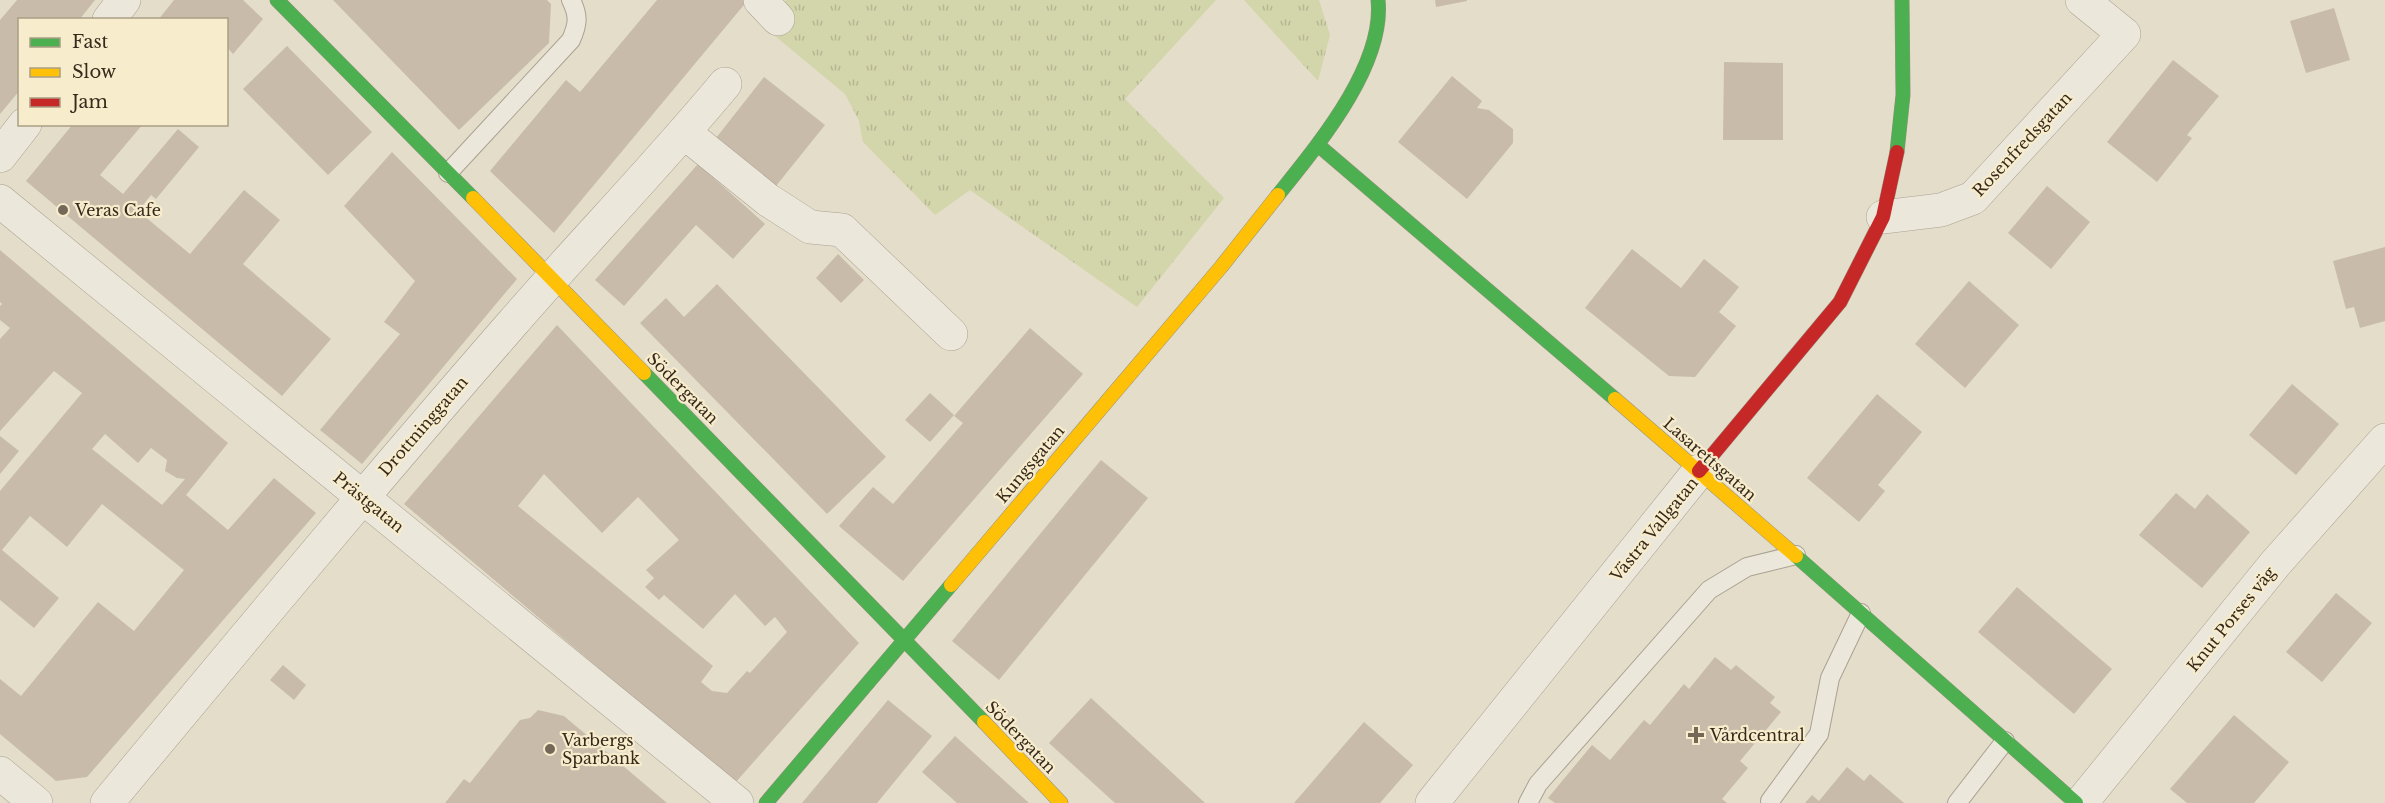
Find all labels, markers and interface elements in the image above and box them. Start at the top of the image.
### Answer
legend [18,18,228,126]
text: Fast [72,31,109,53]
text: Slow [72,61,117,83]
street label: Rosenfredsgatan [1968,87,2076,201]
text: Jam [70,91,108,113]
place label: Veras Cafe [74,200,161,220]
marker: Veras Cafe [56,203,70,217]
street label: Södergatan [643,348,723,428]
street label: Drottninggatan [374,372,472,480]
street label: Lasarettsgatan [1659,413,1761,505]
street label: Kungsgatan [992,421,1068,507]
street label: Prästgatan [330,467,408,537]
street label: Västra Vallgatan [1605,473,1702,586]
street label: Knut Porses väg [2183,562,2280,676]
street label: Södergatan [982,697,1060,777]
place label: Vårdcentral [1709,725,1805,745]
marker: Vårdcentral [1687,726,1705,744]
place label: Varbergs Sparbank [561,730,640,768]
marker: Varbergs Sparbank [543,742,557,756]

